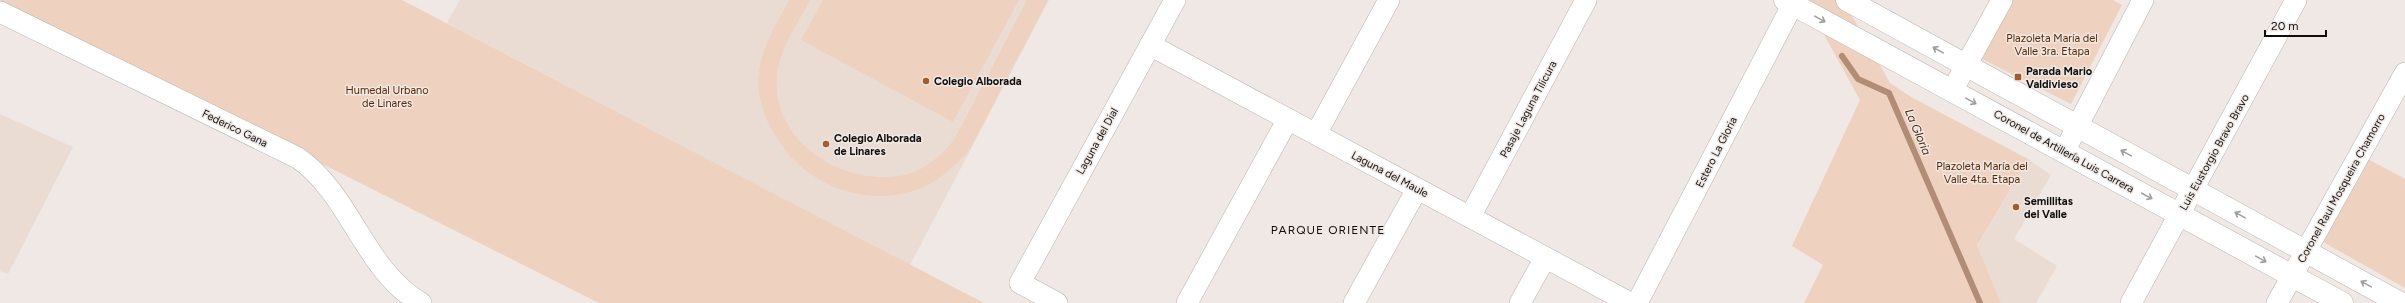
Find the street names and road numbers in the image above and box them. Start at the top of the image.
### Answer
street label: Pasaje Laguna Tilicura [1497,59,1559,160]
street label: Luis Eustorgio Bravo Bravo [2177,92,2252,213]
street label: Laguna del Dial [1074,106,1121,177]
street label: Federico Gana [200,107,270,150]
street label: Coronel de Artillería Luis Carrera [1991,107,2136,196]
street label: Coronel Raul Mosqueira Chamorro [2295,111,2388,265]
street label: Estero La Gloria [1693,115,1740,190]
street label: Laguna del Maule [1349,149,1431,200]

